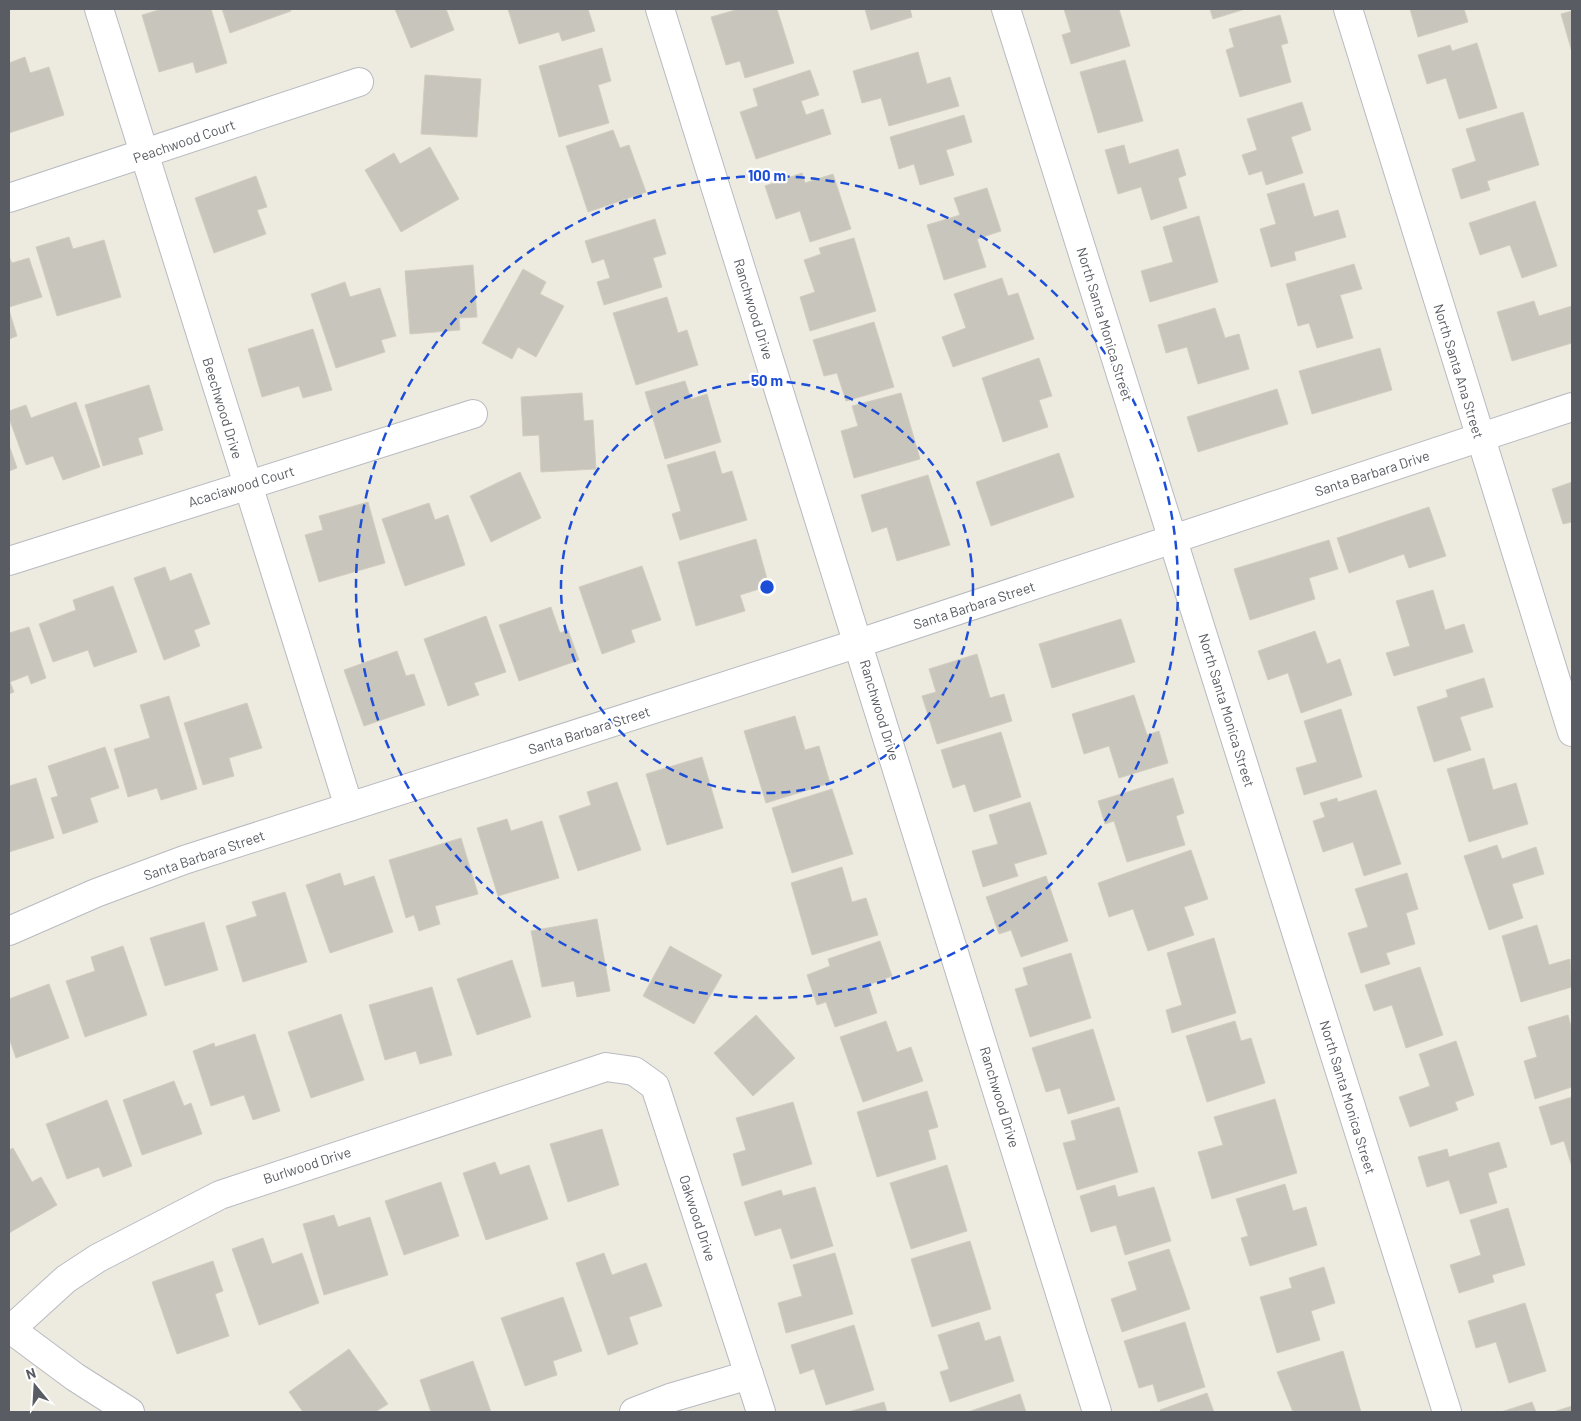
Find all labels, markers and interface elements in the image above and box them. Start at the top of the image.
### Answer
street label: Peachwood Court [131,116,237,166]
text: 100 m [748,166,786,184]
street label: North Santa Monica Street [1073,245,1137,403]
street label: Ranchwood Drive [731,256,777,362]
street label: North Santa Ana Street [1430,302,1488,440]
street label: Beechwood Drive [199,355,247,461]
text: 50 m [751,371,783,389]
street label: Santa Barbara Drive [1312,446,1432,500]
street label: Acaciawood Court [186,462,296,510]
street label: Santa Barbara Street [911,577,1037,633]
centre of rings [758,578,776,596]
street label: North Santa Monica Street [1195,631,1259,789]
street label: Ranchwood Drive [857,657,903,763]
street label: Santa Barbara Street [526,702,652,758]
street label: Santa Barbara Street [141,826,267,884]
street label: North Santa Monica Street [1316,1018,1380,1176]
street label: Ranchwood Drive [977,1044,1023,1150]
street label: Burlwood Drive [261,1143,353,1187]
street label: Oakwood Drive [676,1173,720,1263]
north arrow [10,1361,60,1411]
text: N [24,1364,38,1383]

